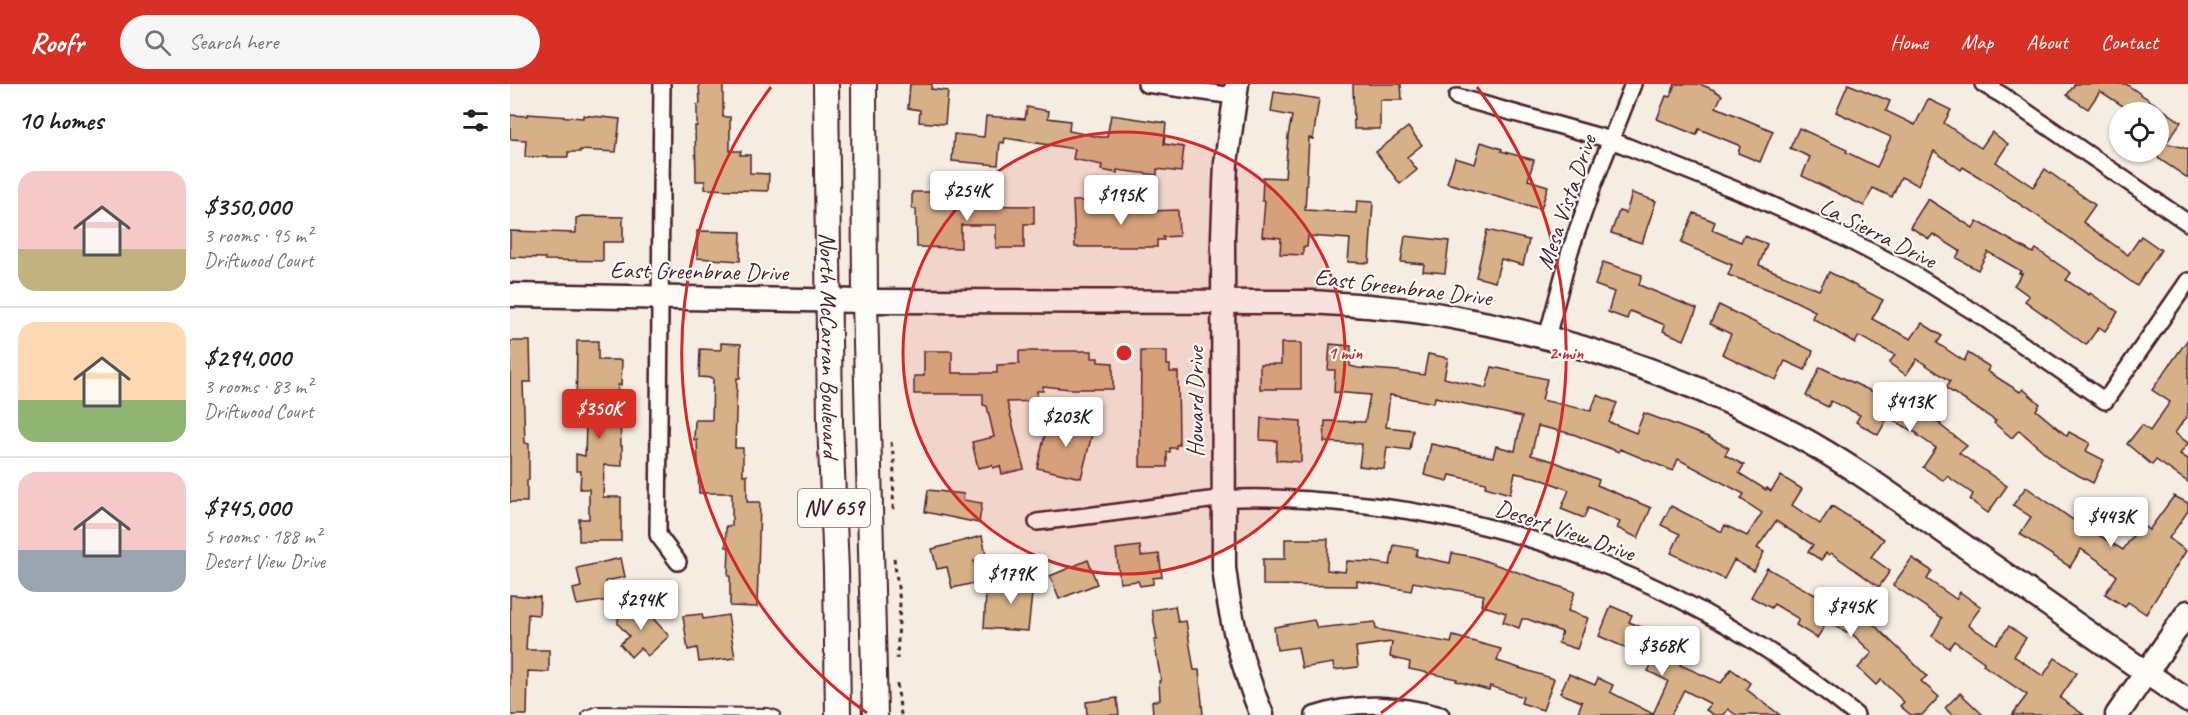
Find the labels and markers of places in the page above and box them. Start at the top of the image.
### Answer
pin: $254K [925,171,1009,222]
pin: $195K [1079,175,1163,226]
centre of rings [1114,343,1134,363]
pin: $413K [1868,382,1952,433]
pin: $350K [557,389,641,440]
pin: $203K [1024,397,1108,448]
pin: $443K [2069,497,2153,548]
pin: $179K [969,554,1053,605]
pin: $294K [599,580,683,631]
pin: $745K [1809,587,1893,638]
pin: $368K [1620,626,1704,677]

